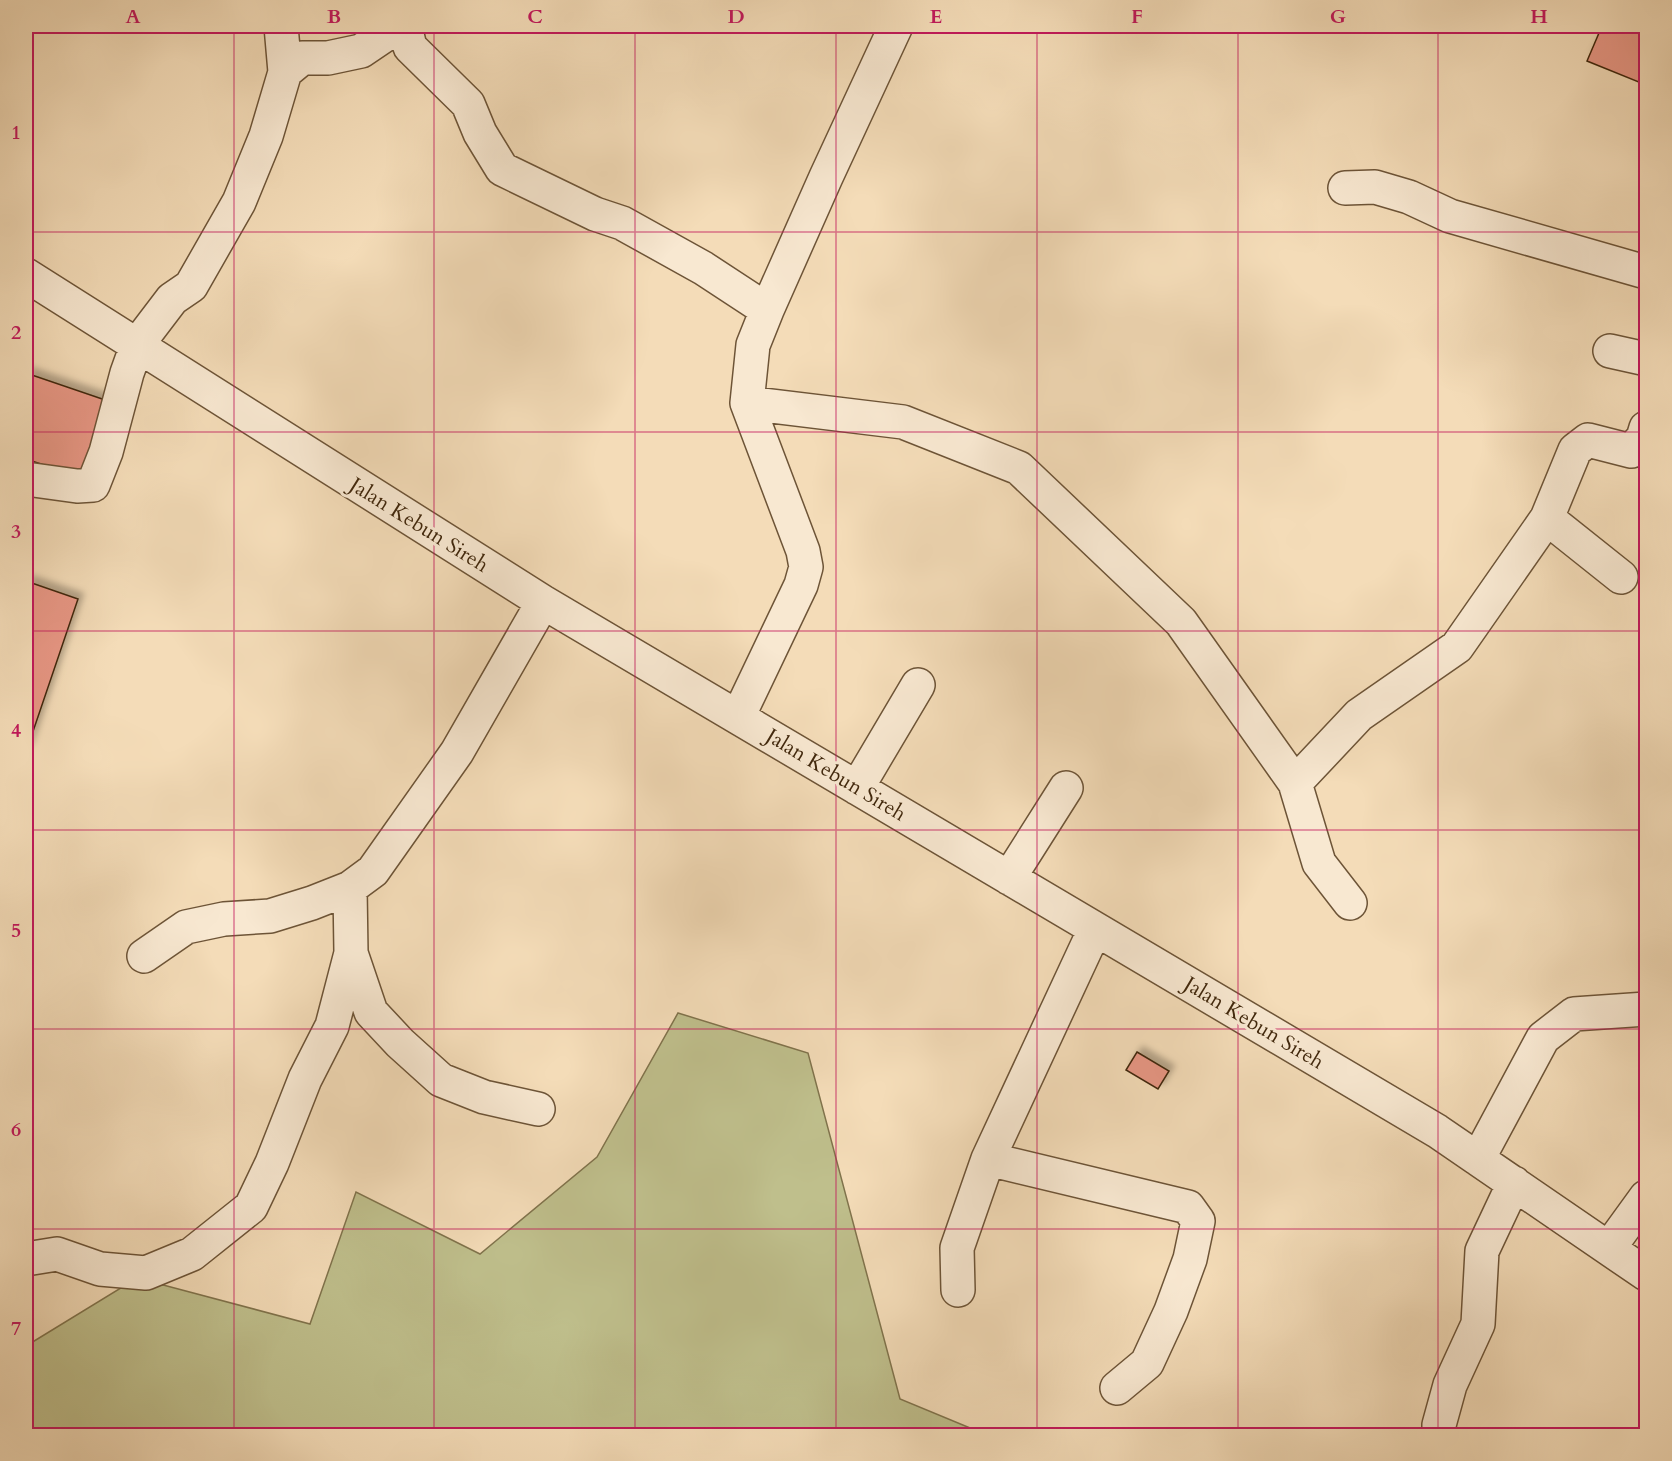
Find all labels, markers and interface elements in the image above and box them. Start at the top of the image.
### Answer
text: A [125,3,141,30]
text: B [327,3,341,30]
text: C [527,3,543,30]
text: D [727,3,745,30]
text: E [930,3,942,30]
text: F [1131,3,1143,30]
text: G [1330,3,1346,30]
text: H [1530,3,1548,30]
text: 1 [11,119,21,146]
text: 2 [11,319,21,346]
street label: Jalan Kebun Sireh [341,469,494,580]
text: 3 [11,518,21,545]
text: 4 [11,717,21,744]
street label: Jalan Kebun Sireh [758,720,912,829]
text: 5 [11,917,21,944]
street label: Jalan Kebun Sireh [1176,968,1330,1077]
text: 6 [11,1116,21,1143]
text: 7 [11,1315,21,1342]

